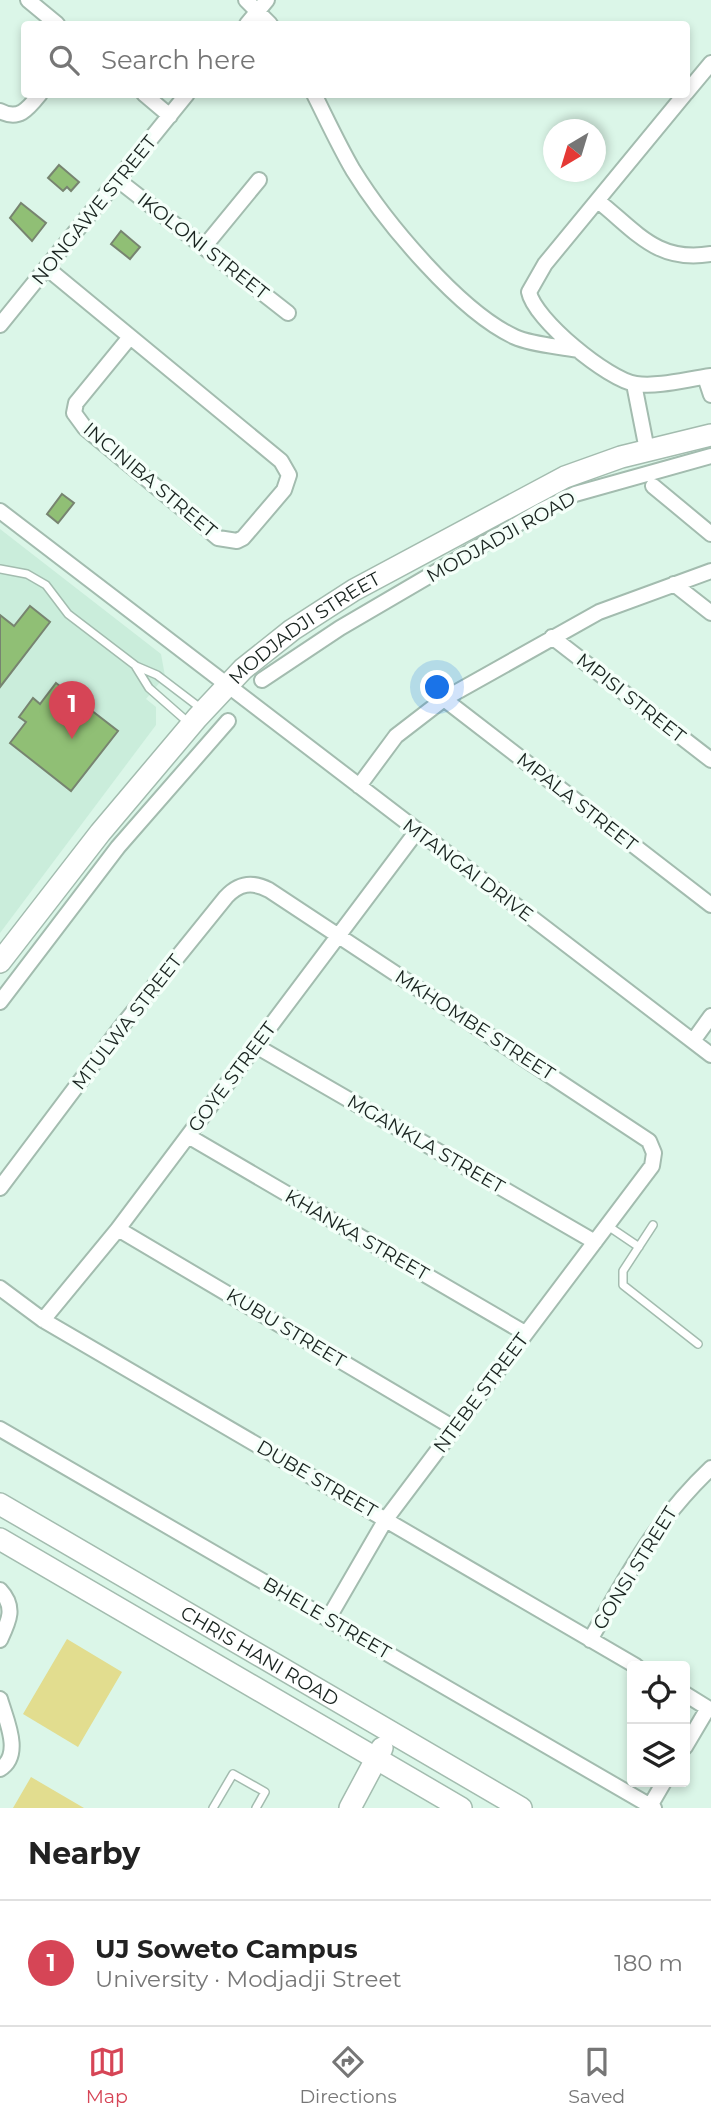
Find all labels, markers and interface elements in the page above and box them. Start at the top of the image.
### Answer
search box [21,21,690,98]
icon: search [45,41,83,79]
text: Search here [101,44,256,76]
north arrow [543,119,606,182]
street label: NONGAWE STREET [27,131,161,289]
street label: IKOLONI STREET [133,188,273,304]
street label: INCINIBA STREET [79,418,221,543]
street label: MODJADJI ROAD [422,487,580,587]
street label: MODJADJI STREET [224,567,384,689]
street label: MPISI STREET [572,648,690,748]
your location [420,670,454,704]
pin: 1 [49,681,95,739]
street label: MPALA STREET [512,748,642,856]
street label: MTANGAI DRIVE [398,814,538,926]
street label: MTULWA STREET [67,950,187,1094]
street label: MKHOMBE STREET [391,965,559,1085]
street label: GOYE STREET [183,1017,281,1137]
street label: MGANKLA STREET [343,1090,509,1198]
street label: KHANKA STREET [281,1185,433,1286]
street label: KUBU STREET [222,1283,350,1373]
street label: NTEBE STREET [429,1329,533,1457]
street label: DUBE STREET [253,1435,381,1523]
street label: GONSI STREET [588,1502,682,1634]
street label: BHELE STREET [259,1572,395,1664]
street label: CHRIS HANI ROAD [177,1601,343,1711]
map controls [627,1661,690,1787]
button: locate [627,1661,690,1724]
button: layers [627,1724,690,1787]
text: Nearby [28,1835,140,1872]
text: UJ Soweto Campus [95,1933,357,1965]
text: 1 [46,1949,56,1977]
text: 180 m [614,1949,683,1977]
text: University · Modjadji Street [95,1965,402,1993]
tab: Map [86,2043,128,2108]
tab: Directions [299,2043,397,2108]
tab: Saved [568,2043,625,2108]

